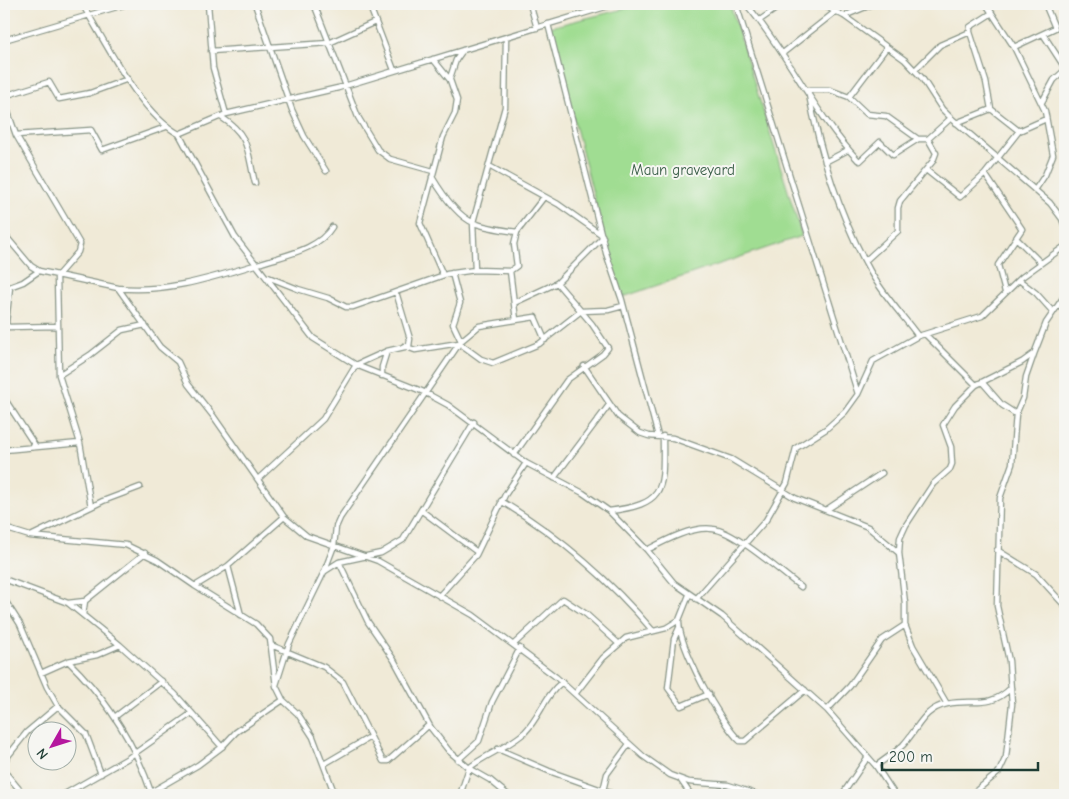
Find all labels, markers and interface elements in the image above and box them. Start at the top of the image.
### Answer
park label: Maun graveyard [631,161,735,179]
north arrow [28,722,78,772]
scale bar [882,739,1038,771]
text: N [33,745,52,763]
text: 200 m [889,748,933,766]

